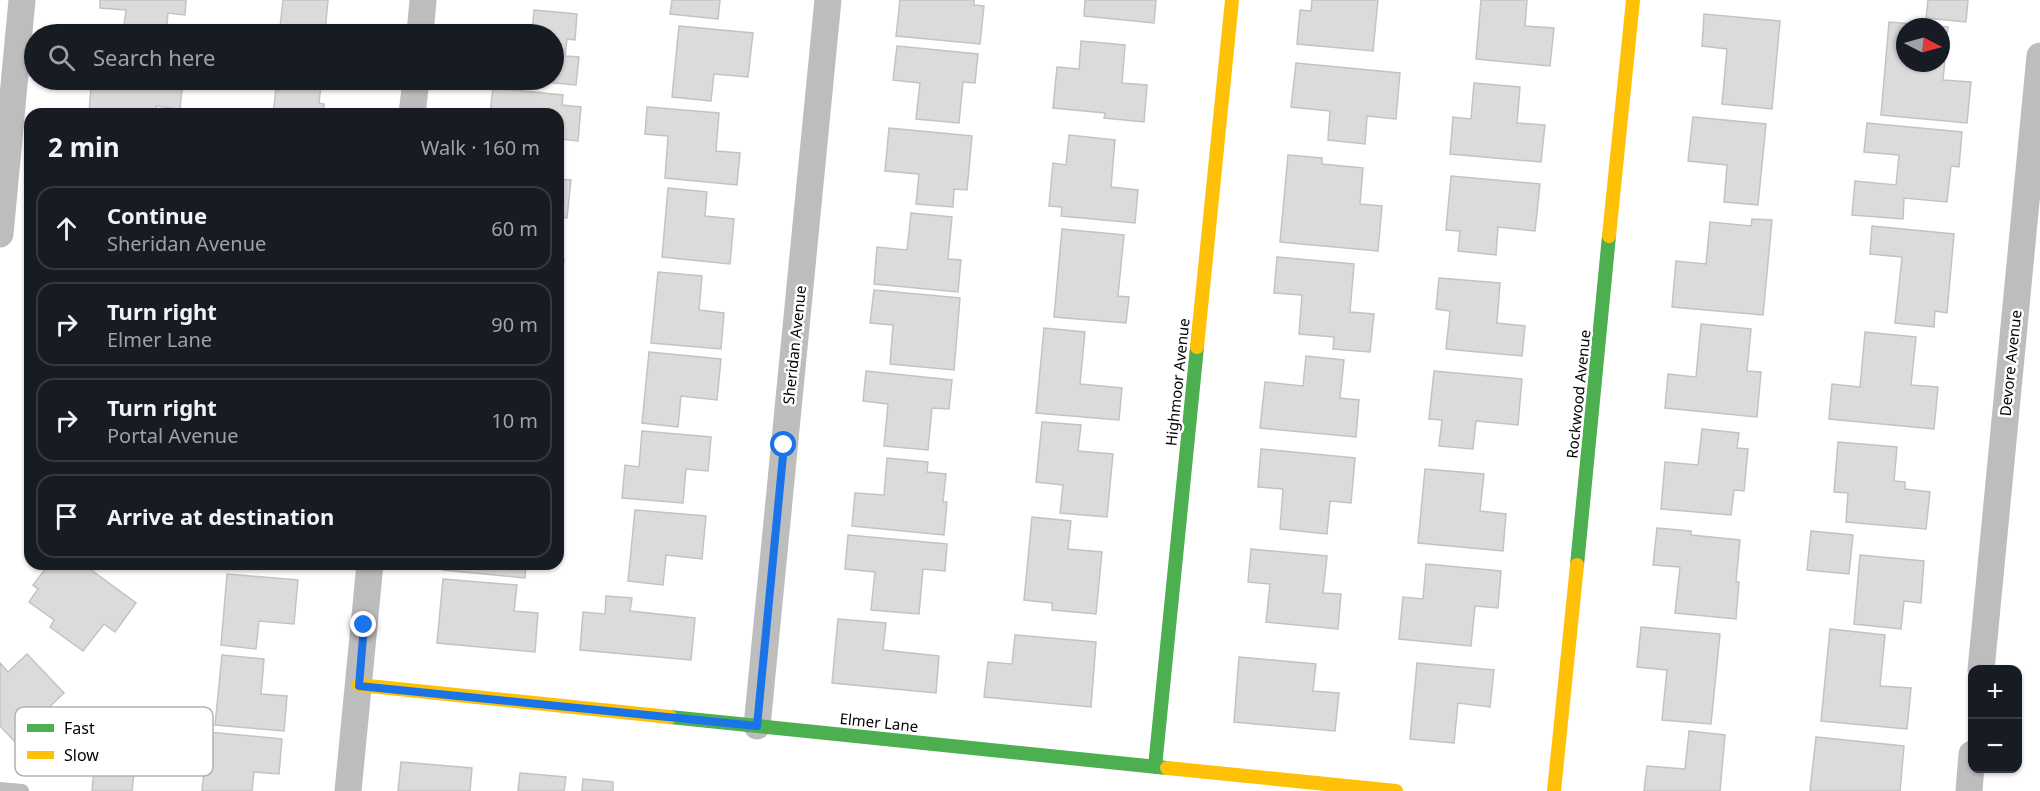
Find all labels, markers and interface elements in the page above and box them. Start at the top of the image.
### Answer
north arrow [1896,18,1950,72]
search box [24,24,564,90]
icon: search [45,41,78,74]
text: Search here [93,42,215,72]
text: 2 min [48,129,120,165]
text: Walk · 160 m [421,134,540,161]
text: Continue [107,200,207,230]
icon: ahead [50,212,83,245]
text: 60 m [491,215,538,242]
text: Sheridan Avenue [107,230,266,257]
street label: Sheridan Avenue [778,285,810,405]
text: Turn right [107,296,217,326]
icon: right [50,308,83,341]
street label: Devore Avenue [1994,309,2026,417]
text: 90 m [491,311,538,338]
street label: Highmoor Avenue [1160,317,1194,447]
text: Elmer Lane [107,326,212,353]
street label: Rockwood Avenue [1561,329,1595,459]
text: Turn right [107,392,217,422]
icon: right [50,404,83,437]
text: 10 m [491,407,538,434]
text: Portal Avenue [107,422,238,449]
route start [770,431,796,457]
icon: arrive [50,500,83,533]
text: Arrive at destination [107,501,334,531]
route end [350,611,376,637]
map controls [1968,665,2022,773]
button: + [1968,665,2022,719]
legend [15,707,213,776]
street label: Elmer Lane [839,708,919,736]
text: Fast [64,717,95,739]
button: − [1968,719,2022,773]
text: Slow [64,744,99,766]

